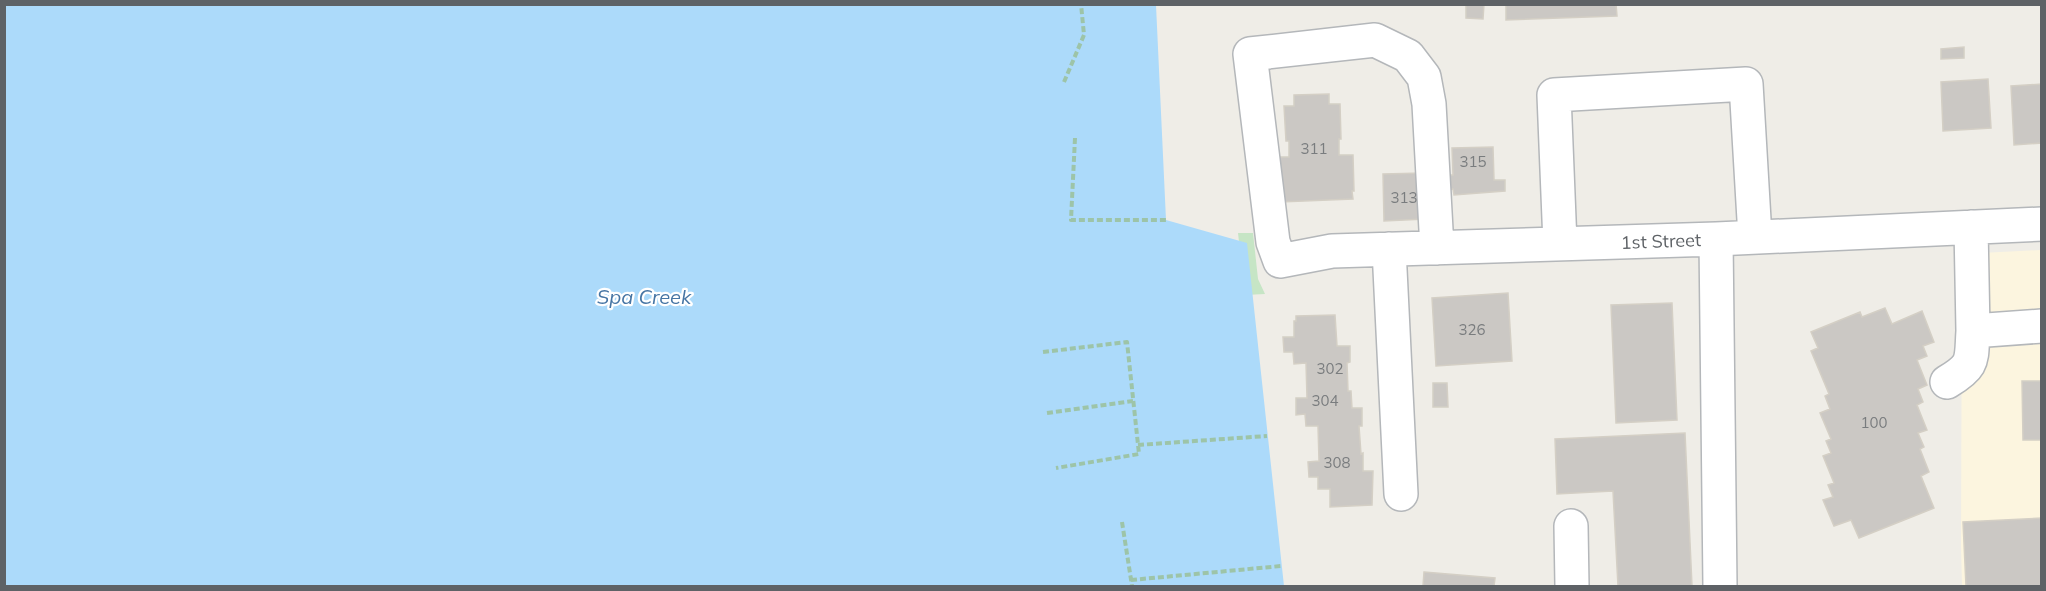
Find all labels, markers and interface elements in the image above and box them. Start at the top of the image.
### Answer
house number: 311 [1300,139,1328,158]
house number: 315 [1459,152,1487,171]
house number: 313 [1390,188,1418,207]
street label: 1st Street [1620,228,1702,254]
water label: Spa Creek [597,284,692,309]
house number: 326 [1458,320,1486,339]
house number: 302 [1316,359,1344,378]
house number: 304 [1311,391,1339,410]
house number: 100 [1860,413,1888,432]
house number: 308 [1323,453,1351,472]

